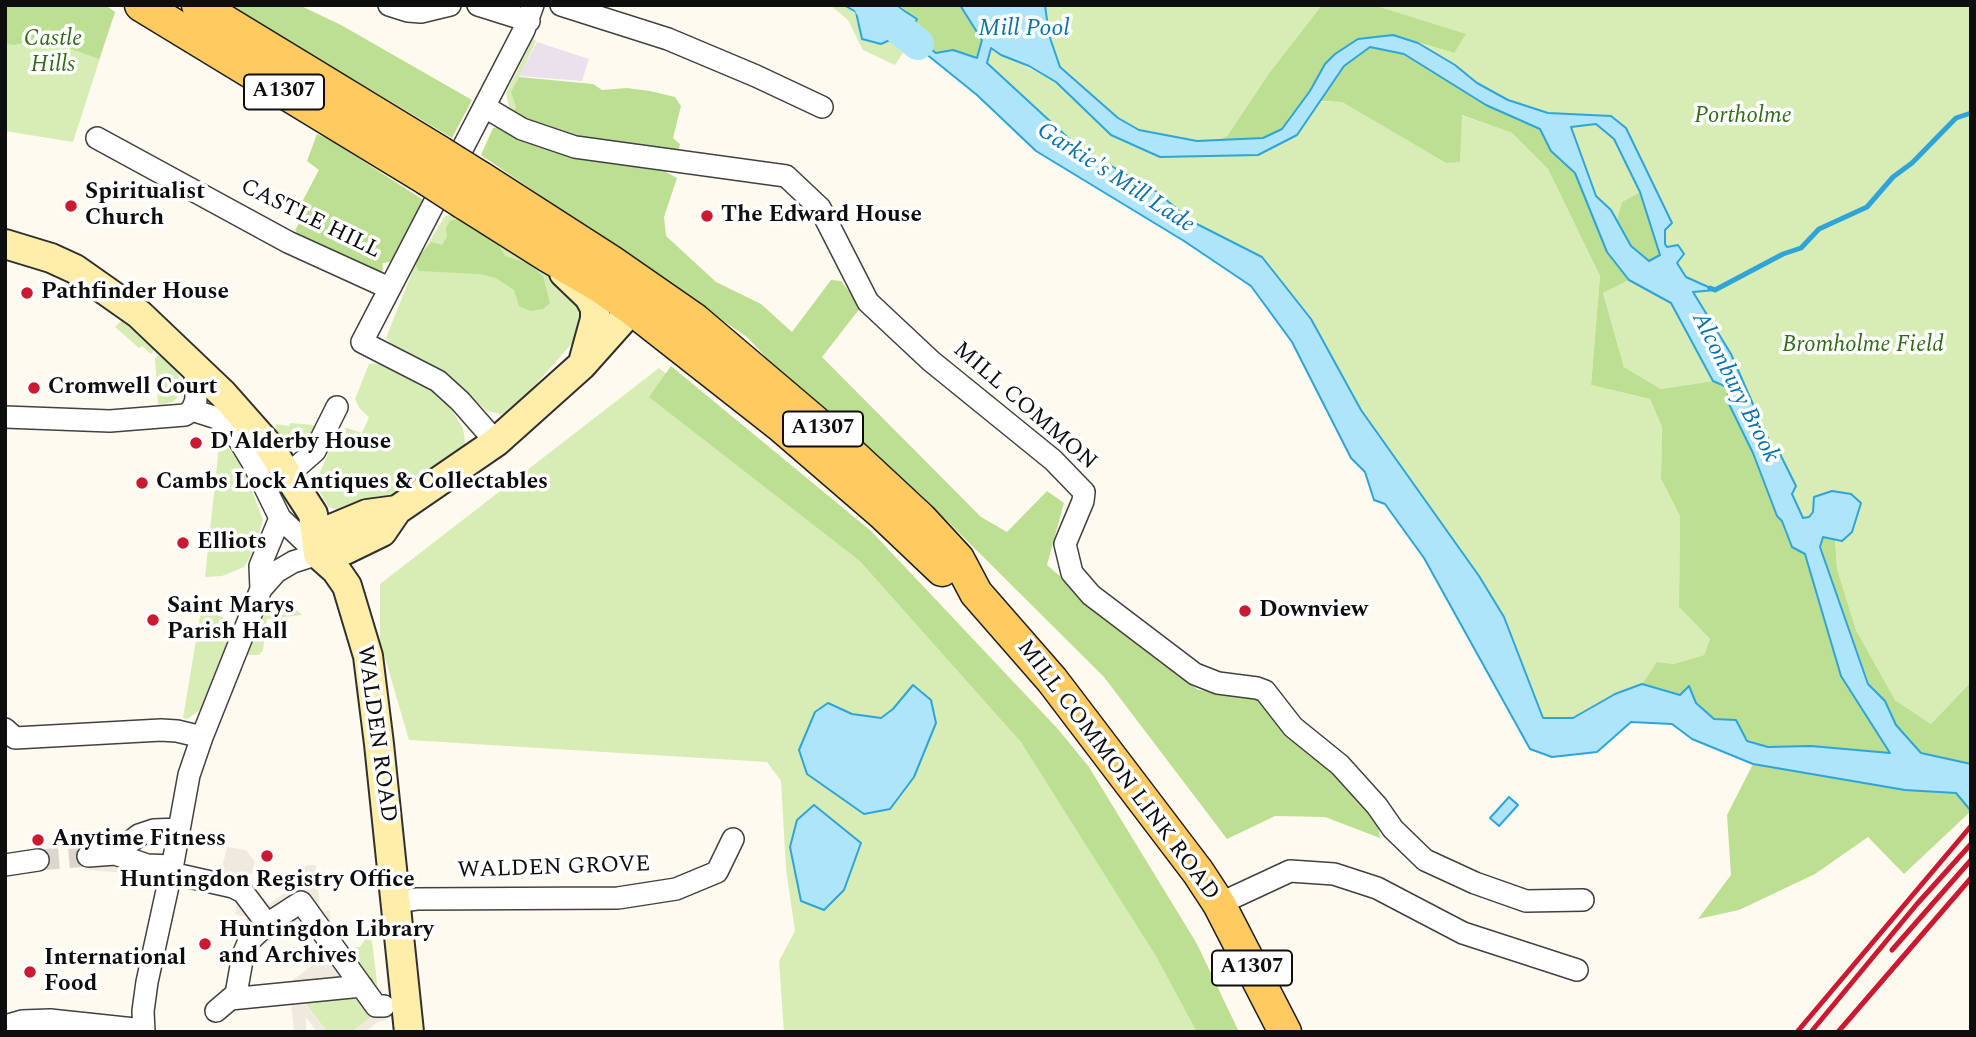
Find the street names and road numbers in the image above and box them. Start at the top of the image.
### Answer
road number: A1307 [244,74,324,110]
street label: CASTLE HILL [235,174,385,266]
street label: MILL COMMON [946,337,1102,477]
road number: A1307 [783,412,863,446]
street label: MILL COMMON LINK ROAD [1010,635,1224,907]
street label: WALDEN ROAD [349,644,401,824]
street label: WALDEN GROVE [457,852,651,886]
road number: A1307 [1212,950,1292,986]

